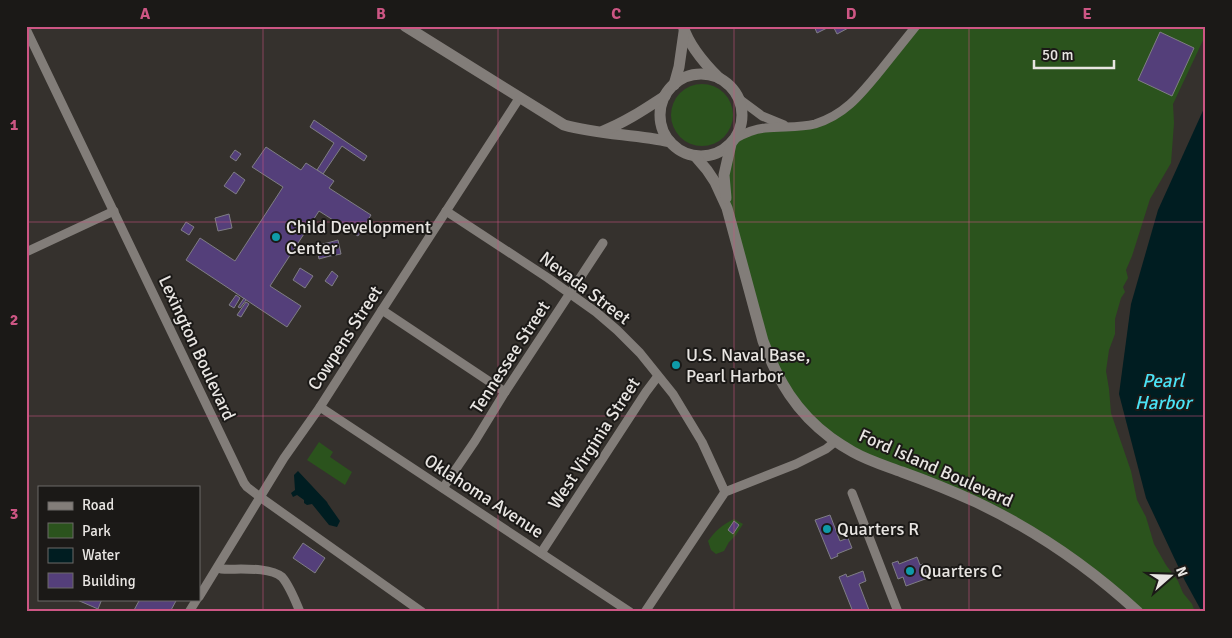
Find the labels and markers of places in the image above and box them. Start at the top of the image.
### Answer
place label: Child Development Center [286,216,431,259]
marker: Child Development Center [270,231,282,243]
place label: U.S. Naval Base, Pearl Harbor [686,344,810,387]
marker: U.S. Naval Base, Pearl Harbor [670,359,682,371]
place label: Quarters R [837,518,919,540]
marker: Quarters R [821,523,833,535]
place label: Quarters C [920,560,1002,582]
marker: Quarters C [904,565,916,577]

